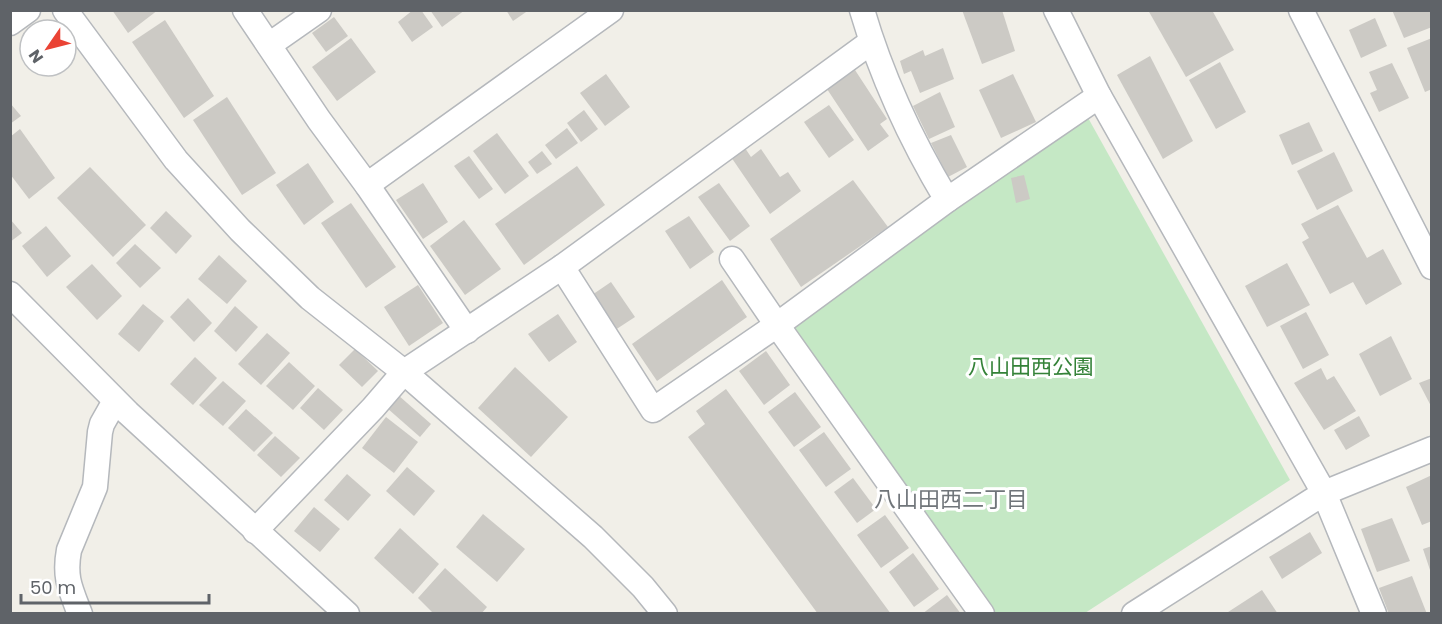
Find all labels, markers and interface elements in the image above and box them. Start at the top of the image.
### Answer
north arrow [18,18,78,78]
text: N [23,45,49,68]
park label: 八山田西公園 [968,352,1094,381]
district label: 八山田西二丁目 [874,484,1028,515]
scale bar [21,567,208,605]
text: 50 m [30,575,76,600]

